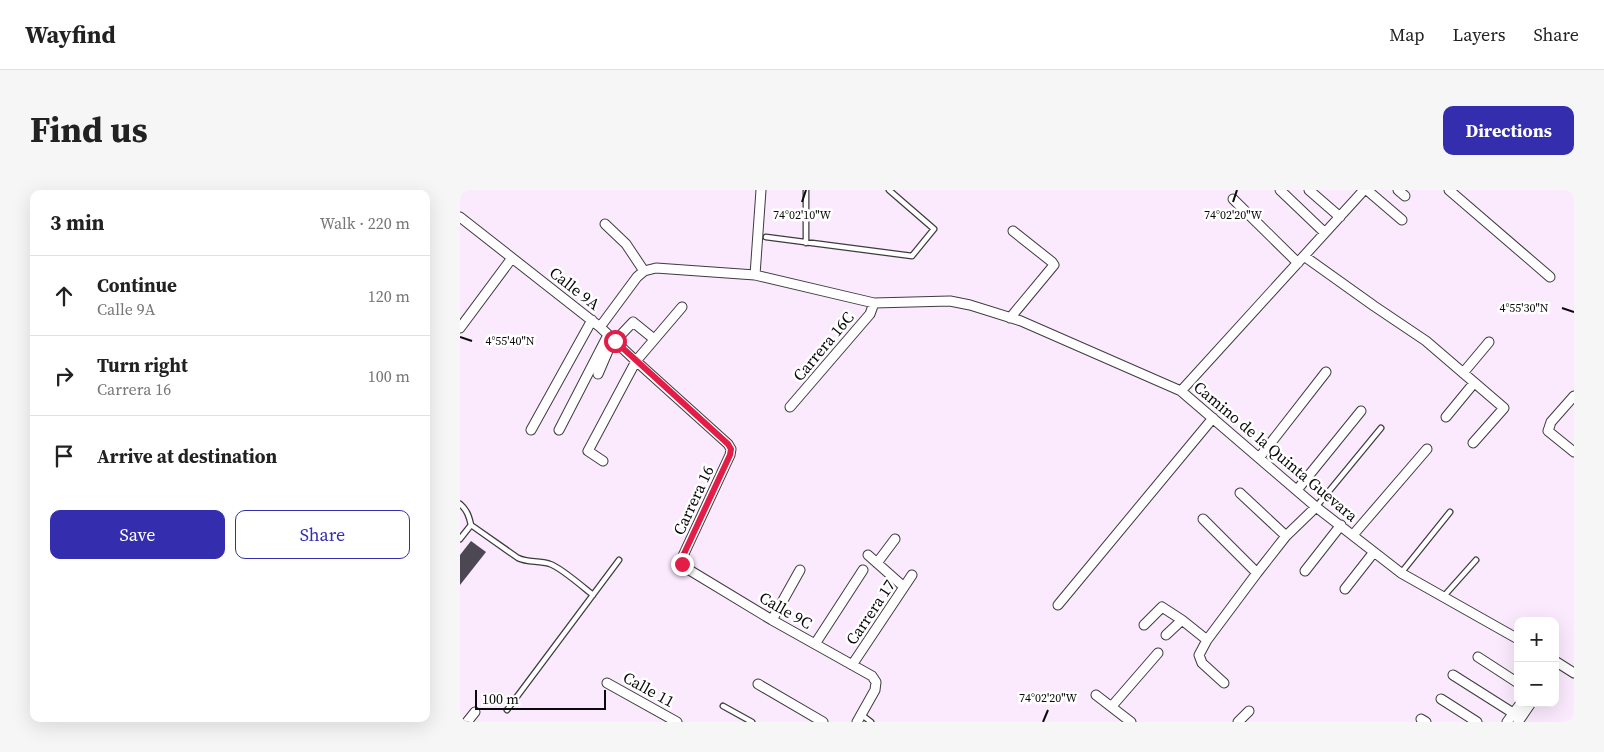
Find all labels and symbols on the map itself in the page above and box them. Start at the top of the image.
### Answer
text: 74°02'10"W [773,207,831,223]
text: 74°02'20"W [1204,207,1262,223]
street label: Calle 9A [545,261,605,315]
text: 4°55'30"N [1499,300,1549,316]
street label: Carrera 16C [787,307,859,385]
route start [604,330,627,353]
text: 4°55'40"N [485,333,535,349]
street label: Camino de la Quinta Guevara [1189,376,1363,527]
street label: Carrera 16 [667,462,719,538]
route end [671,553,694,576]
street label: Carrera 17 [840,575,900,649]
street label: Calle 9C [755,586,817,634]
street label: Calle 11 [619,666,679,712]
scale bar [475,687,606,710]
text: 74°02'20"W [1019,690,1077,706]

